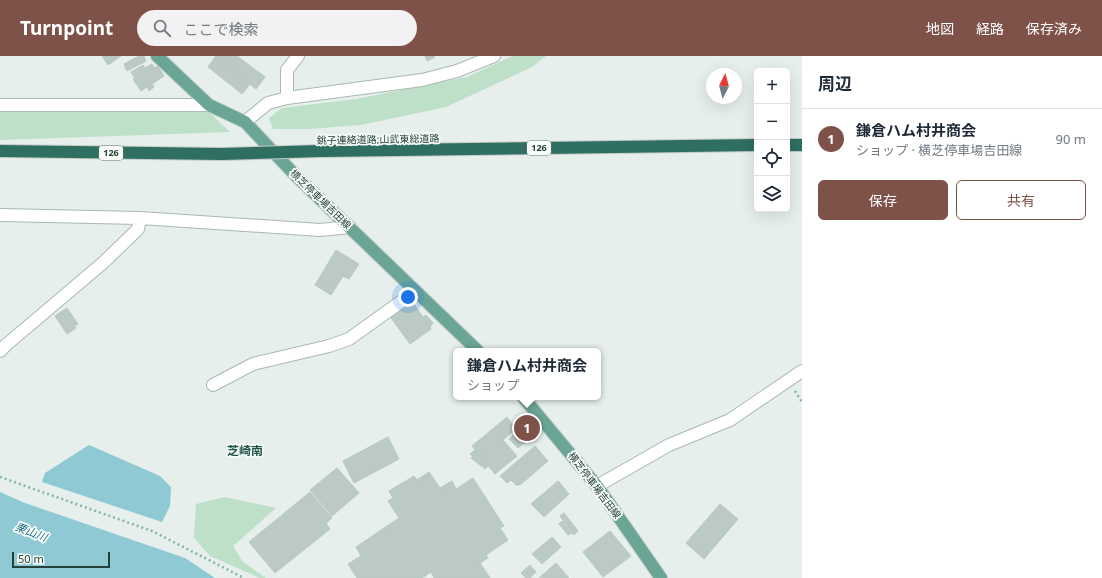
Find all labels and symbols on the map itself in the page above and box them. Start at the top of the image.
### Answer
north arrow [706,68,742,104]
street label: 銚子連絡道路;山武東総道路 [317,131,439,147]
road number: 126 [527,141,551,155]
road number: 126 [99,146,123,160]
street label: 横芝停車場吉田線 [287,166,355,232]
your location [398,287,418,307]
pin: 1 [514,413,540,443]
district label: 芝崎南 [227,442,263,459]
street label: 横芝停車場吉田線 [565,449,625,521]
water label: 栗山川 [13,519,50,545]
scale bar [12,550,110,569]

